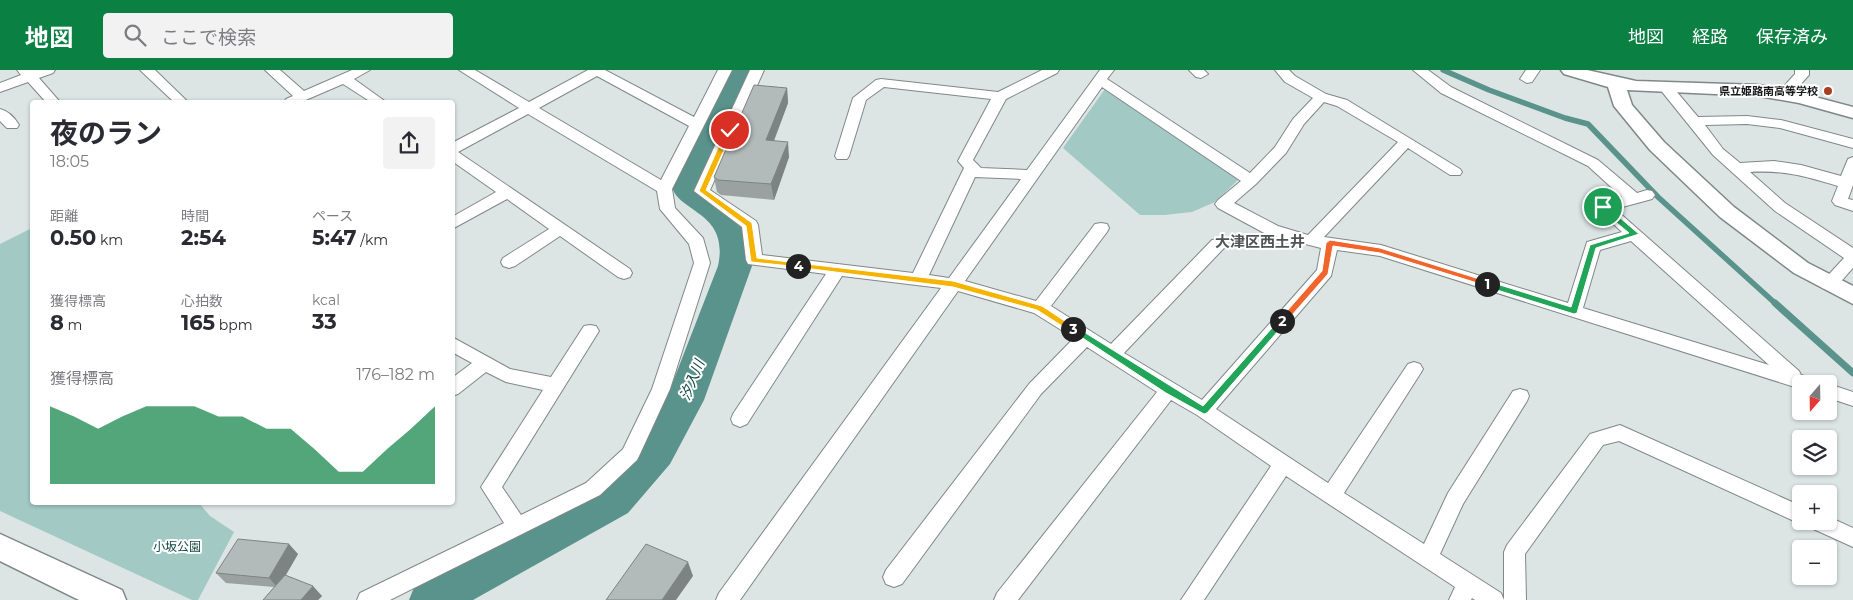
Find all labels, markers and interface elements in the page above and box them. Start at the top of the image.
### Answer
search box [103,13,453,58]
icon: search [121,21,149,49]
text: 地図 [25,23,73,52]
text: ここで検索 [161,26,256,49]
text: 地図 [1628,26,1664,48]
text: 経路 [1692,26,1728,48]
text: 保存済み [1756,26,1828,48]
place label: 県立姫路南高等学校 [1719,84,1818,98]
marker: 県立姫路南高等学校 [1822,85,1834,97]
pin [709,109,751,151]
text: 夜のラン [50,116,162,150]
icon: check [716,116,744,144]
button: share [383,117,435,169]
text: 18:05 [50,152,89,171]
pin [1582,186,1624,228]
icon: arrive [1589,193,1617,221]
text: 距離 [50,207,78,225]
text: 時間 [181,207,209,225]
text: ペース [312,207,353,225]
text: 0.50 [50,225,96,250]
text: 2:54 [181,225,226,250]
text: 5:47 [312,225,357,250]
text: km [96,231,123,249]
text: /km [357,231,388,249]
district label: 大津区西土井 [1215,232,1305,251]
pin: 4 [786,254,810,278]
text: 4 [794,257,803,275]
pin: 1 [1474,272,1500,296]
text: 1 [1485,275,1490,293]
text: kcal [312,291,340,309]
text: 獲得標高 [50,292,106,310]
text: 心拍数 [181,292,223,310]
pin: 2 [1270,308,1294,334]
text: 33 [312,309,337,334]
text: 8 [50,310,64,335]
text: 165 [181,310,215,335]
text: 2 [1278,312,1287,330]
text: m [64,316,82,334]
text: bpm [215,316,253,334]
pin: 3 [1060,316,1086,342]
text: 3 [1069,320,1078,338]
water label: 汐入川 [676,355,709,403]
text: 176–182 m [356,365,435,384]
text: 獲得標高 [50,369,114,388]
north arrow [1792,375,1838,420]
map controls [1792,375,1837,585]
button: layers [1792,430,1837,475]
button: + [1792,485,1837,530]
park label: 小坂公園 [153,539,201,554]
button: − [1792,540,1837,585]

